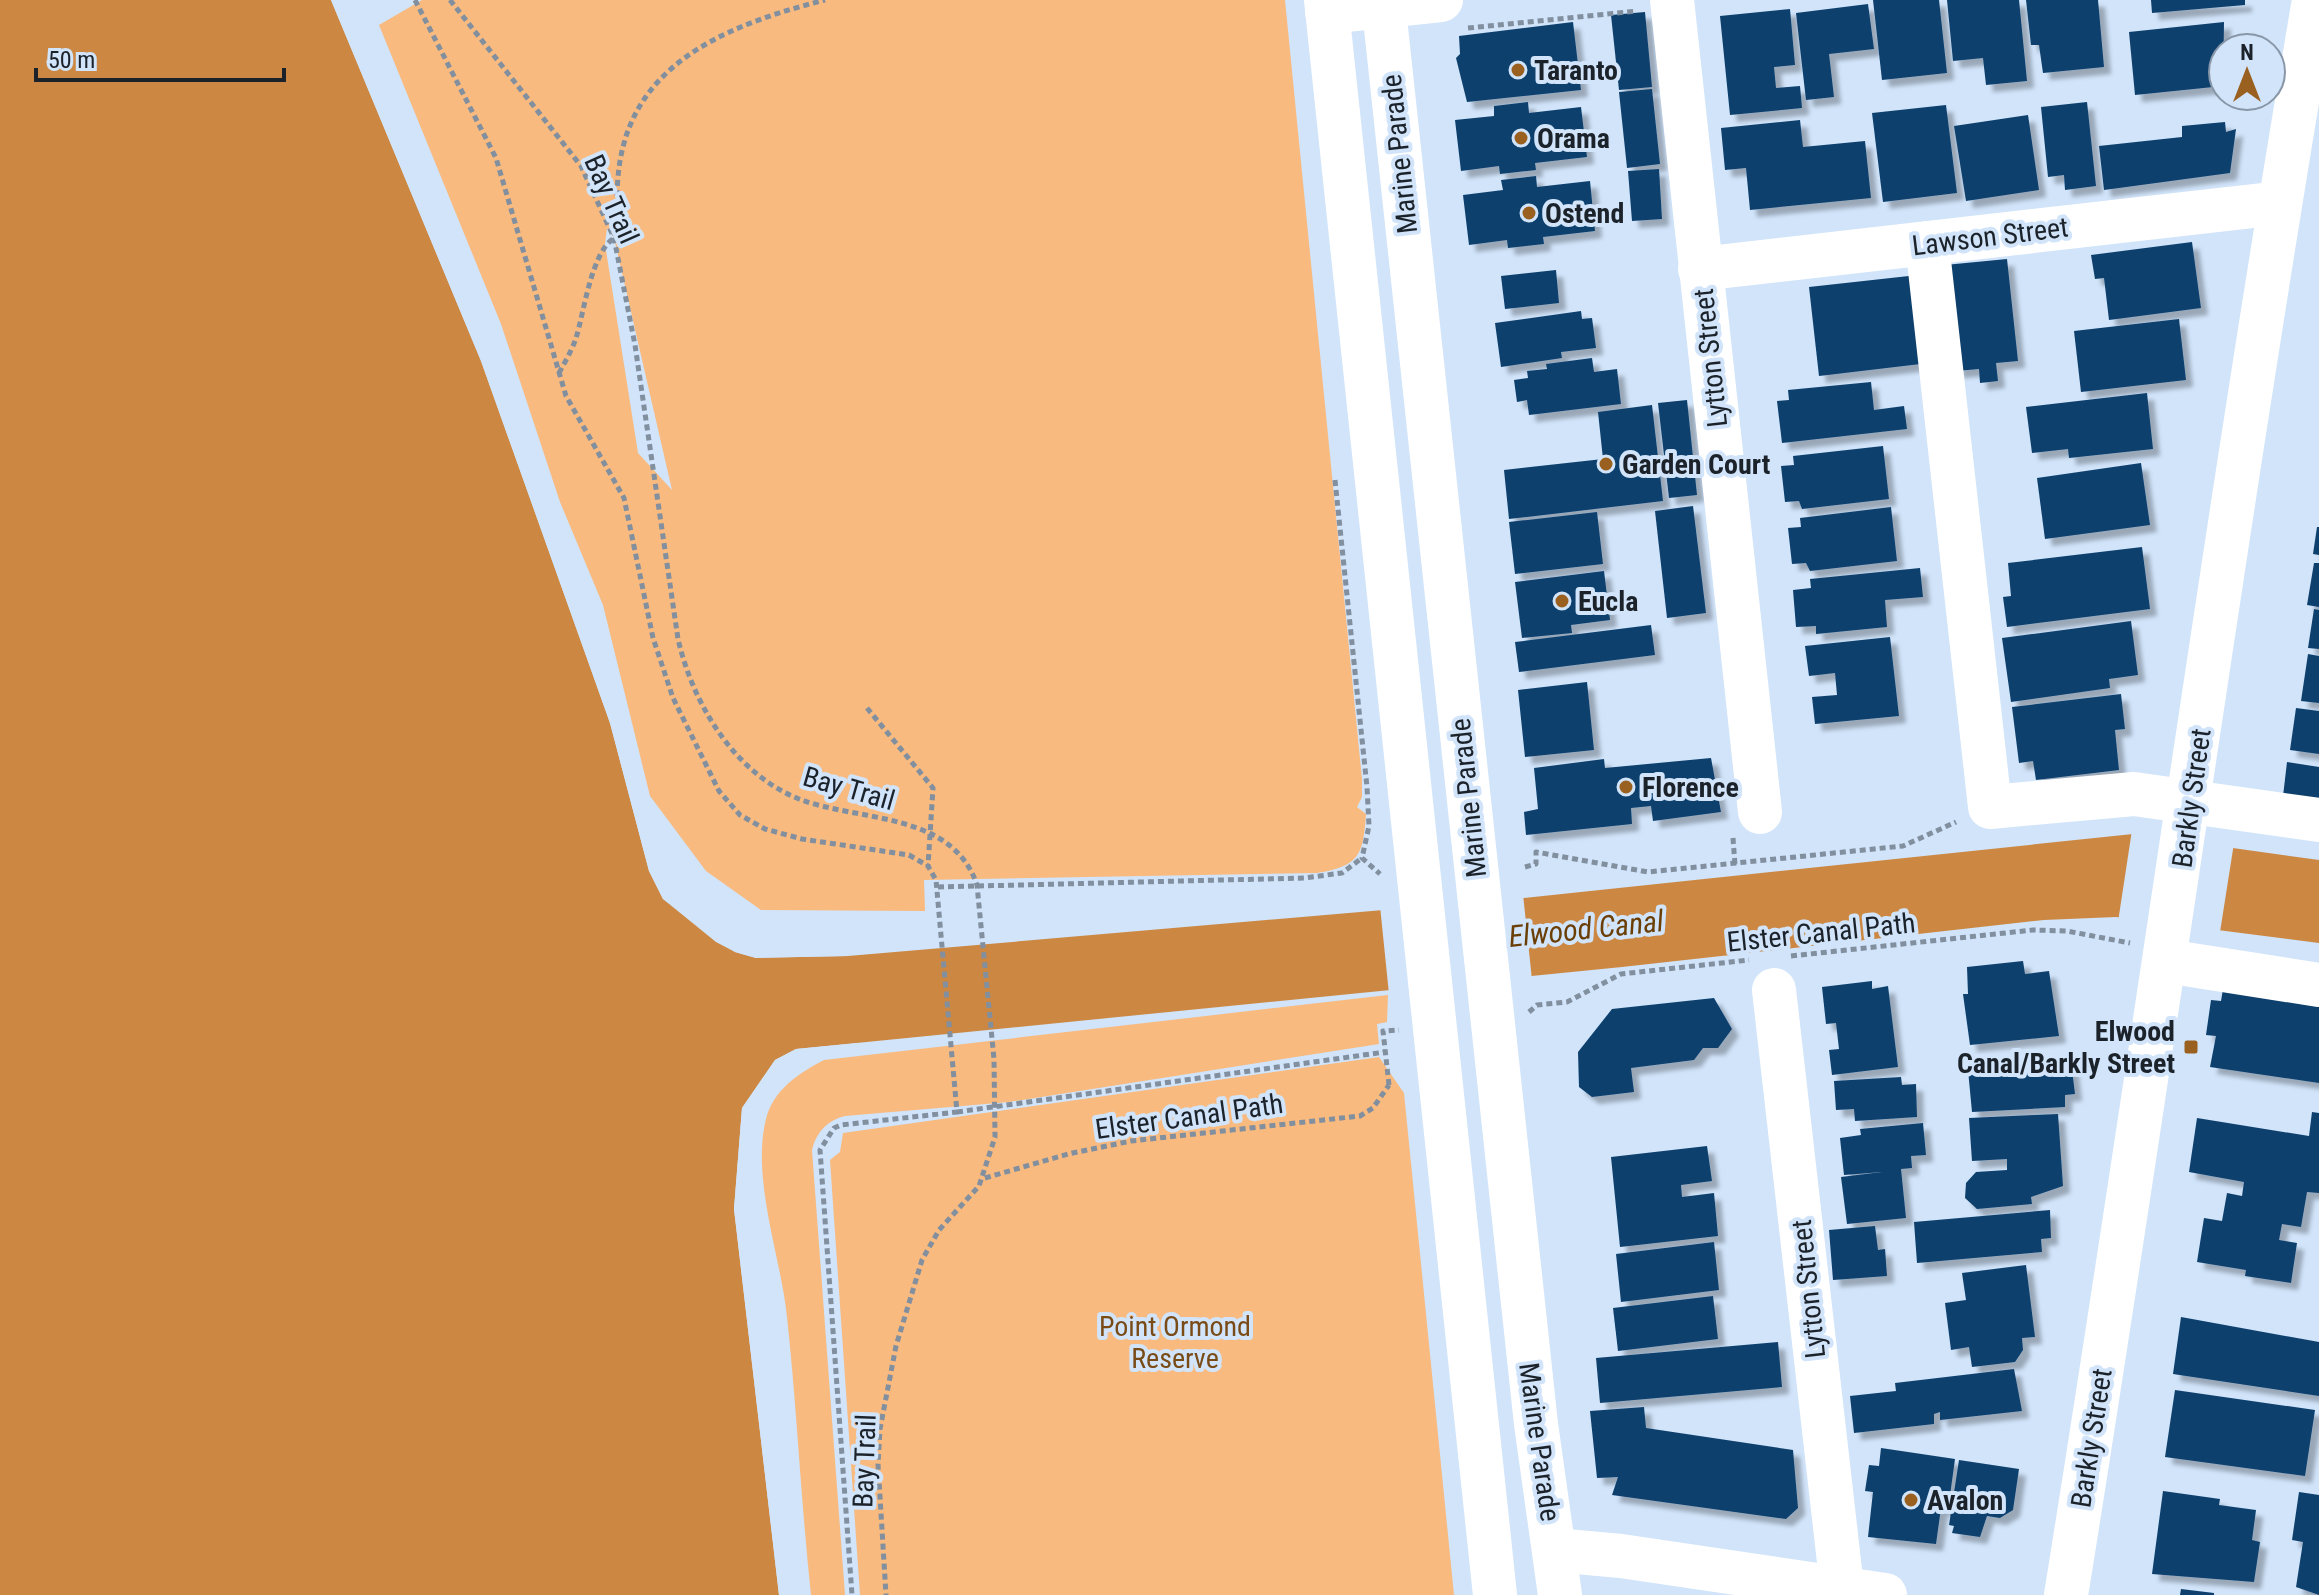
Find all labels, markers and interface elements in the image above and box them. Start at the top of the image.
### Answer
scale bar [36,32,284,82]
north arrow [2207,32,2287,112]
text: N [2240,40,2254,65]
text: 50 m [48,46,95,74]
place label: Taranto [1534,54,1618,87]
marker: Taranto [1509,61,1527,79]
street label: Marine Parade [1375,73,1424,235]
place label: Orama [1537,122,1610,155]
marker: Orama [1512,129,1530,147]
street label: Bay Trail [577,150,646,249]
place label: Ostend [1545,197,1624,230]
marker: Ostend [1520,204,1538,222]
street label: Lawson Street [1910,211,2070,262]
street label: Lytton Street [1687,287,1734,429]
place label: Garden Court [1622,448,1770,481]
marker: Garden Court [1597,455,1615,473]
place label: Eucla [1578,585,1638,618]
marker: Eucla [1553,592,1571,610]
street label: Marine Parade [1444,717,1493,879]
street label: Barkly Street [2165,726,2218,870]
street label: Bay Trail [799,760,899,817]
place label: Florence [1642,771,1739,804]
marker: Florence [1617,778,1635,796]
water label: Elwood Canal [1507,903,1666,954]
street label: Elster Canal Path [1725,906,1917,959]
place label: Elwood Canal/Barkly Street [1957,1015,2175,1080]
marker: Elwood Canal/Barkly Street [2182,1038,2200,1056]
street label: Elster Canal Path [1093,1087,1285,1146]
street label: Lytton Street [1785,1218,1832,1360]
park label: Point Ormond Reserve [1099,1310,1251,1375]
street label: Marine Parade [1512,1361,1567,1524]
street label: Barkly Street [2064,1366,2119,1510]
street label: Bay Trail [846,1414,883,1508]
place label: Avalon [1927,1484,2003,1517]
marker: Avalon [1902,1491,1920,1509]

